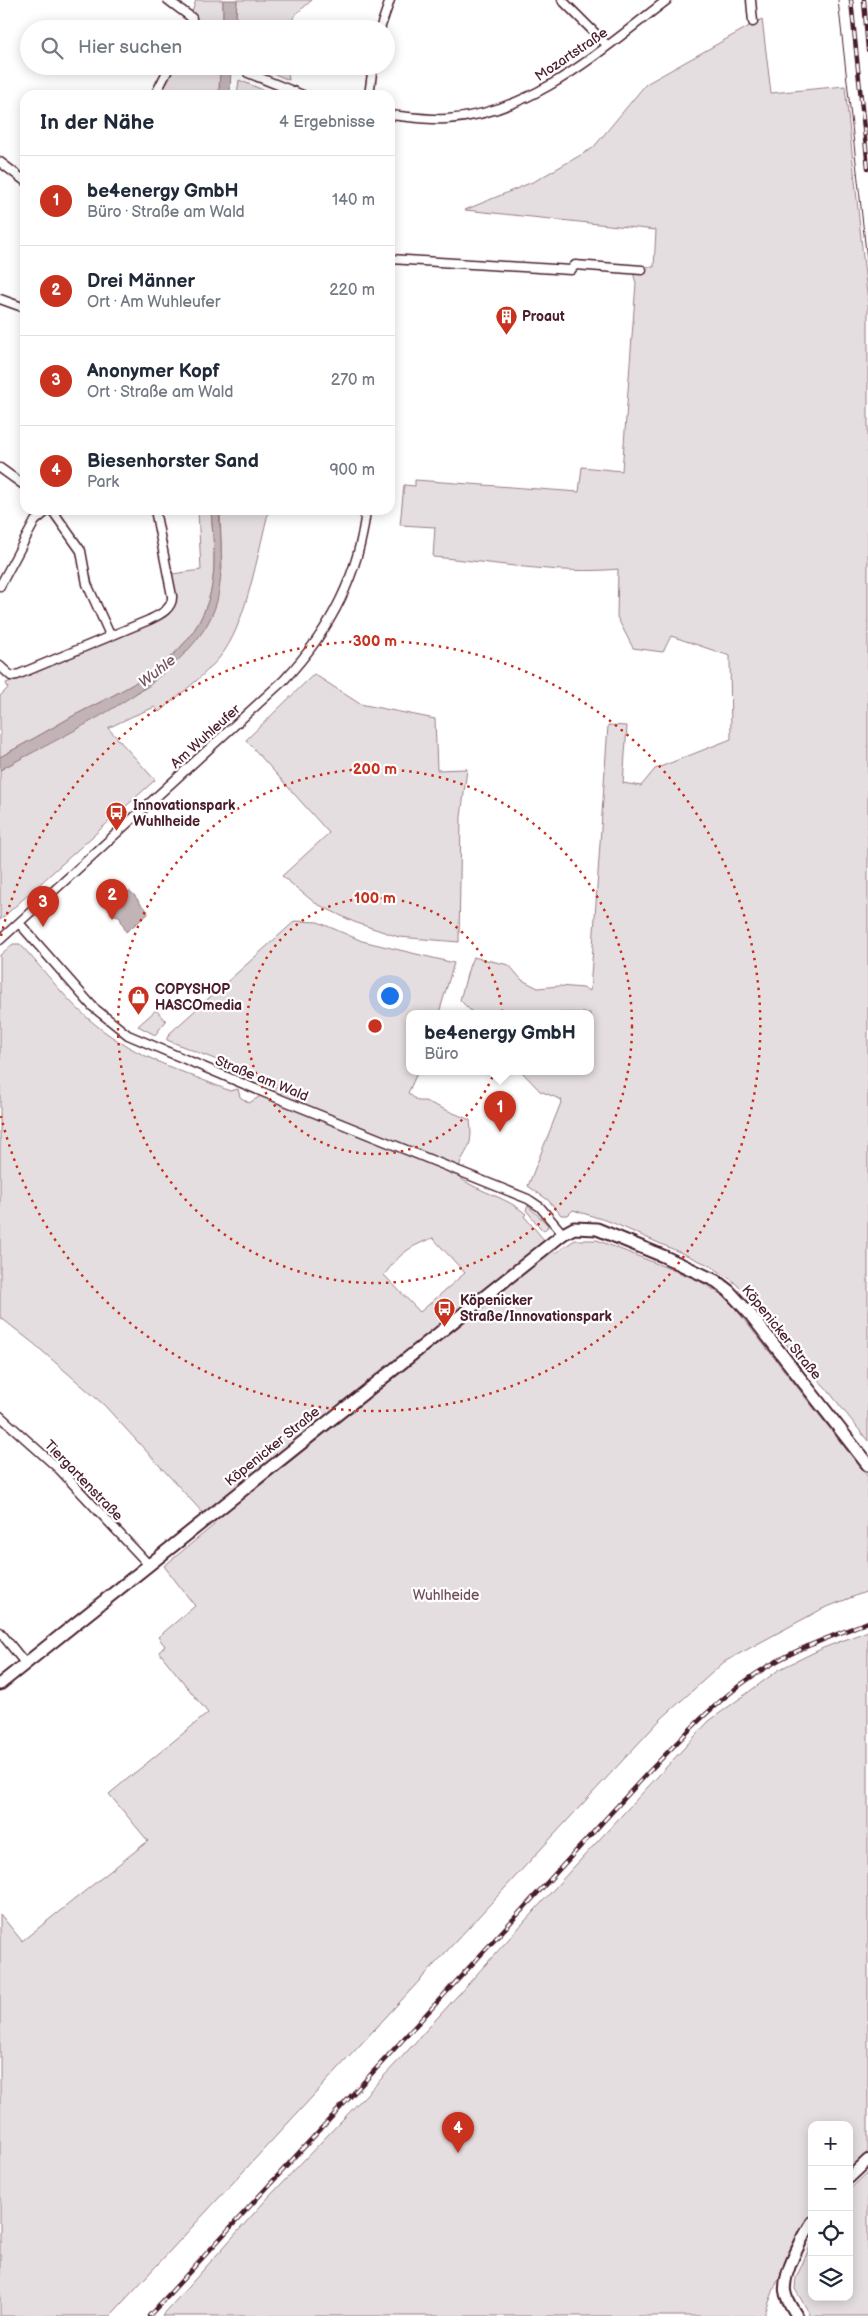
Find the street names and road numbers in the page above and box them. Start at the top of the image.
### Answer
street label: Mozartstraße [532,24,611,85]
street label: Am Wuhleufer [167,700,244,772]
street label: Straße am Wald [213,1052,311,1105]
street label: Köpenicker Straße [738,1282,825,1383]
street label: Köpenicker Straße [222,1403,323,1490]
street label: Tiergartenstraße [41,1436,126,1524]

